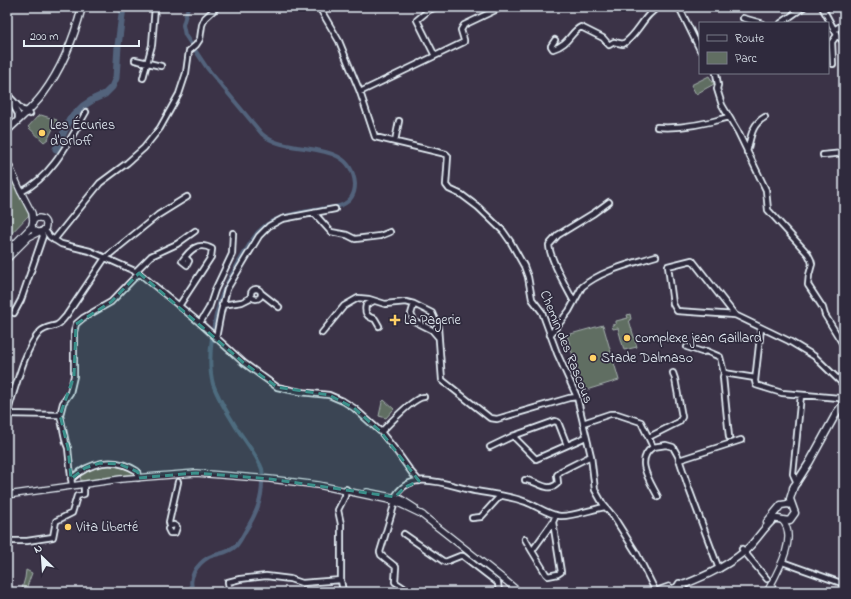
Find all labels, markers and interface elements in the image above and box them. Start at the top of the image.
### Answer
scale bar [24,22,139,48]
legend [699,22,829,74]
text: 200 m [30,28,59,46]
text: Route [735,30,765,48]
text: Parc [735,50,757,68]
place label: Les Écuries d'Orloff [50,115,115,152]
marker: Les Écuries d'Orloff [37,128,47,138]
street label: Chemin des Rascous [534,287,598,407]
place label: La Pagerie [404,310,461,332]
marker: La Pagerie [389,314,401,326]
place label: complexe jean Gaillard [635,328,762,349]
marker: complexe jean Gaillard [622,333,632,343]
place label: Stade Dalmaso [601,348,693,369]
marker: Stade Dalmaso [588,353,598,363]
place label: Vita Liberté [75,517,139,538]
marker: Vita Liberté [63,522,73,532]
north arrow [22,537,62,577]
text: N [31,540,45,558]

